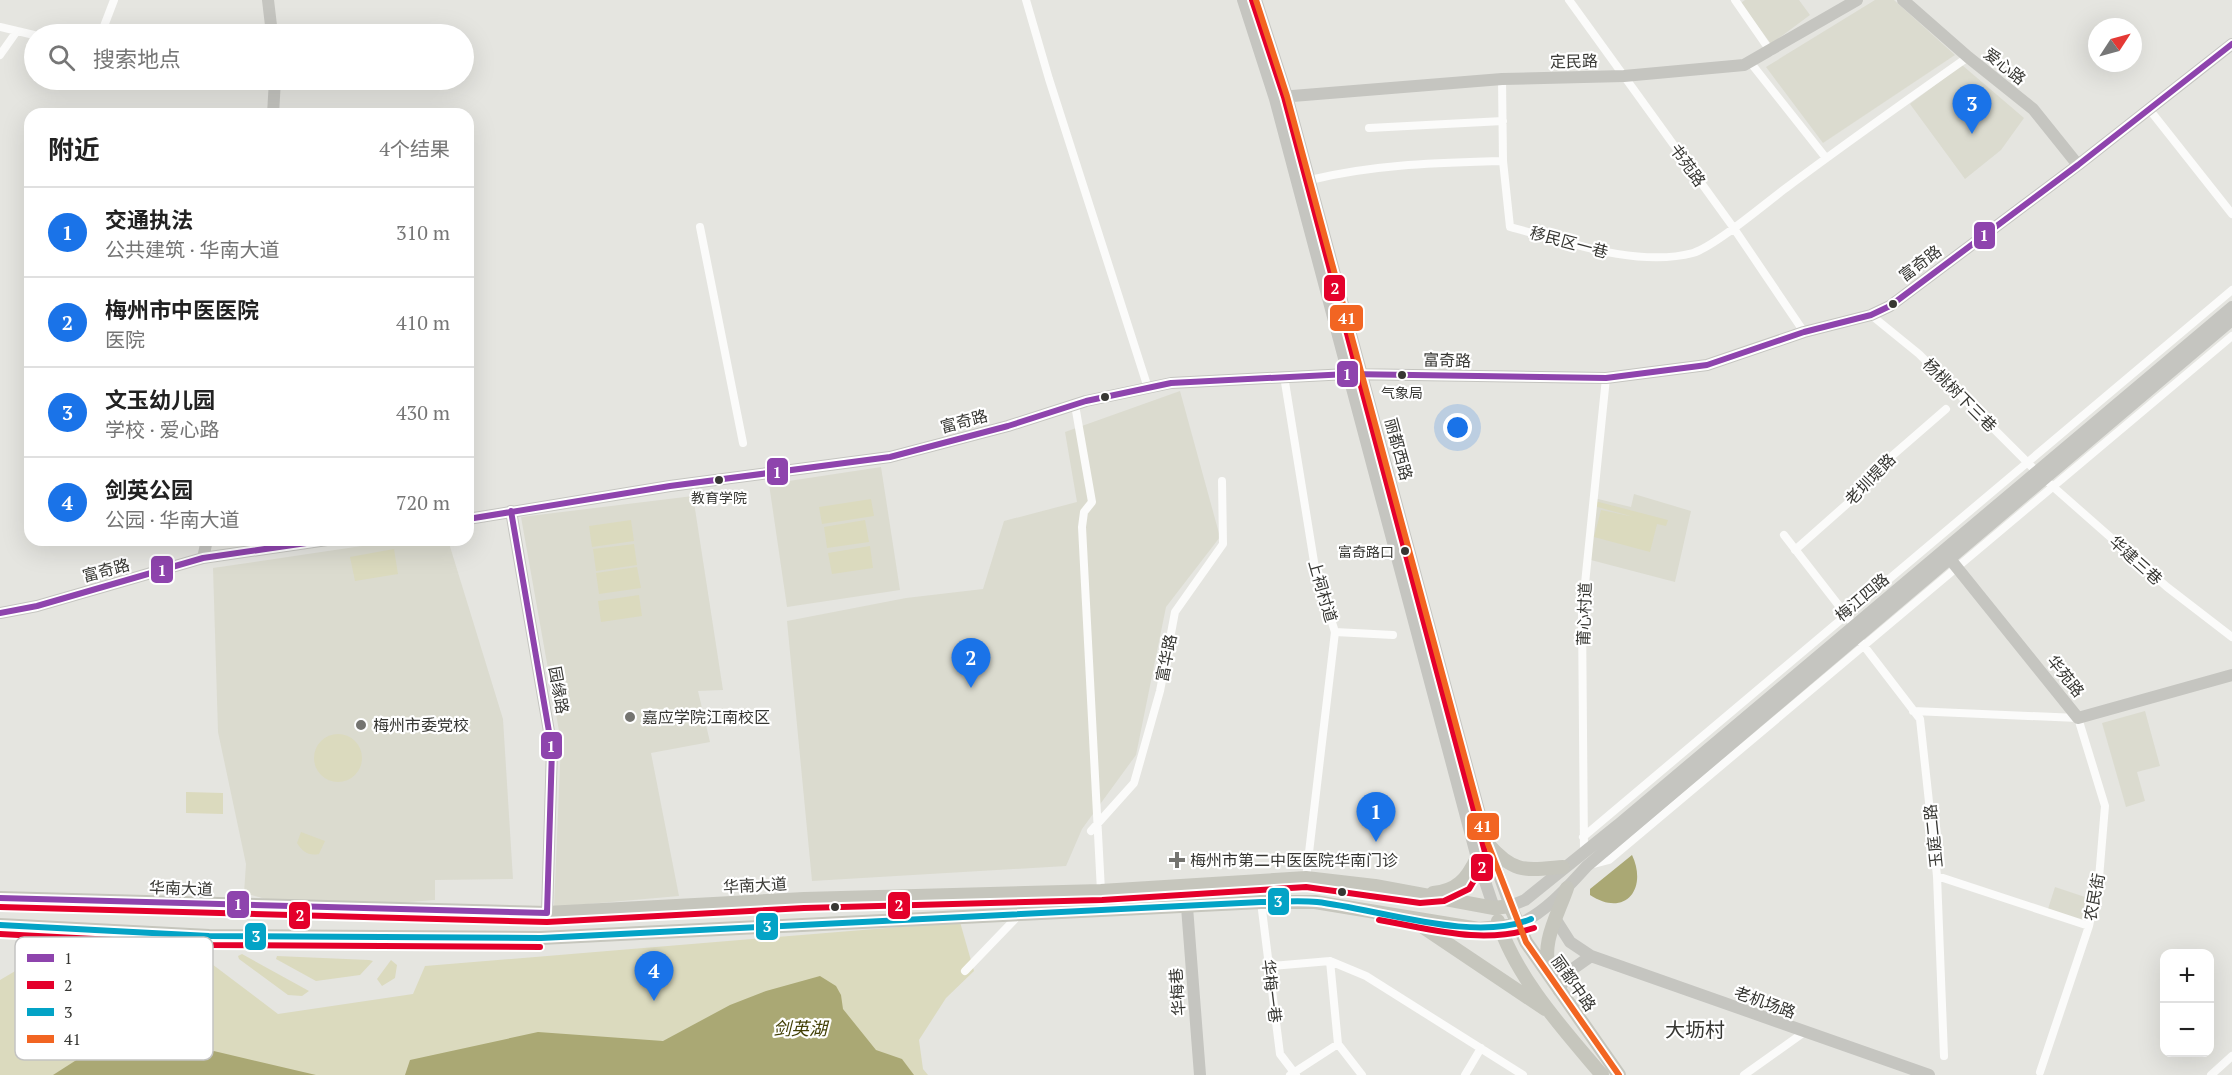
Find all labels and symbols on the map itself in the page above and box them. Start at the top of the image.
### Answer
north arrow [2088,18,2142,72]
street label: 爱心路 [1979,43,2031,89]
street label: 定民路 [1550,50,1598,72]
pin: 3 [1952,84,1992,134]
street label: 书苑路 [1665,139,1711,191]
street label: 移民区一巷 [1528,221,1610,263]
line badge: 1 [1973,221,1996,250]
text: 1 [1979,224,1989,246]
street label: 富奇路 [1894,240,1946,286]
line badge: 2 [1323,274,1346,302]
text: 2 [1330,277,1340,299]
unlabelled marker [1887,298,1899,310]
line badge: 41 [1329,304,1364,332]
text: 41 [1338,307,1356,329]
street label: 富奇路 [1423,349,1471,371]
street label: 杨桃树下三巷 [1918,353,2002,437]
line badge: 1 [1336,360,1359,388]
text: 1 [1342,363,1352,385]
marker: 气象局 [1396,369,1408,381]
place label: 气象局 [1381,383,1423,402]
unlabelled marker [1099,391,1111,403]
street label: 富奇路 [938,404,990,438]
your location [1443,413,1472,442]
street label: 丽都西路 [1380,415,1418,483]
street label: 老圳堤路 [1840,448,1900,510]
line badge: 1 [766,457,789,486]
text: 1 [772,461,782,483]
marker: 教育学院 [713,474,725,486]
place label: 教育学院 [691,488,747,507]
street label: 华建三巷 [2105,530,2167,590]
place label: 富奇路口 [1338,542,1394,561]
marker: 富奇路口 [1399,545,1411,557]
street label: 富奇路 [80,553,132,587]
line badge: 1 [150,555,174,584]
street label: 上祠村道 [1304,557,1342,625]
text: 1 [157,559,167,581]
street label: 梅江四路 [1830,568,1894,626]
street label: 莆心村道 [1572,582,1596,646]
street label: 富华路 [1151,632,1181,684]
pin: 2 [952,638,990,688]
street label: 华苑路 [2042,650,2090,702]
street label: 园缘路 [544,664,574,716]
place label: 嘉应学院江南校区 [642,706,770,728]
marker: 嘉应学院江南校区 [623,710,637,724]
place label: 梅州市委党校 [373,714,469,736]
marker: 梅州市委党校 [354,718,368,732]
line badge: 1 [540,731,563,760]
text: 1 [546,735,556,757]
pin: 1 [1356,792,1396,842]
street label: 玉庭二路 [1919,803,1947,869]
line badge: 41 [1466,812,1500,841]
text: 41 [1474,815,1492,837]
place label: 梅州市第二中医医院华南门诊 [1190,849,1398,871]
marker: 梅州市第二中医医院华南门诊 [1168,851,1186,869]
line badge: 2 [1470,853,1494,882]
text: 2 [1477,856,1487,878]
street label: 农民街 [2079,871,2109,923]
street label: 华南大道 [722,872,788,898]
street label: 华南大道 [149,876,213,900]
unlabelled marker [1336,886,1348,898]
line badge: 3 [1267,887,1290,916]
line badge: 1 [226,890,250,919]
text: 3 [1273,890,1283,912]
line badge: 2 [887,891,911,920]
text: 1 [233,893,243,915]
text: 2 [894,894,904,916]
line badge: 2 [288,901,311,930]
unlabelled marker [829,901,841,913]
text: 2 [295,904,305,926]
line badge: 3 [755,912,779,941]
text: 3 [762,915,772,937]
line badge: 3 [244,922,267,951]
text: 3 [251,925,261,947]
legend [15,937,213,1060]
text: 1 [64,947,73,969]
street label: 丽都中路 [1547,950,1601,1016]
pin: 4 [634,952,674,1001]
street label: 华梅一巷 [1257,958,1287,1024]
street label: 华梅巷 [1164,967,1190,1017]
text: 2 [64,974,73,996]
street label: 老机场路 [1731,981,1799,1023]
text: 3 [64,1001,73,1023]
water label: 剑英湖 [773,1016,830,1040]
district label: 大坜村 [1665,1016,1725,1043]
text: 41 [64,1028,81,1050]

